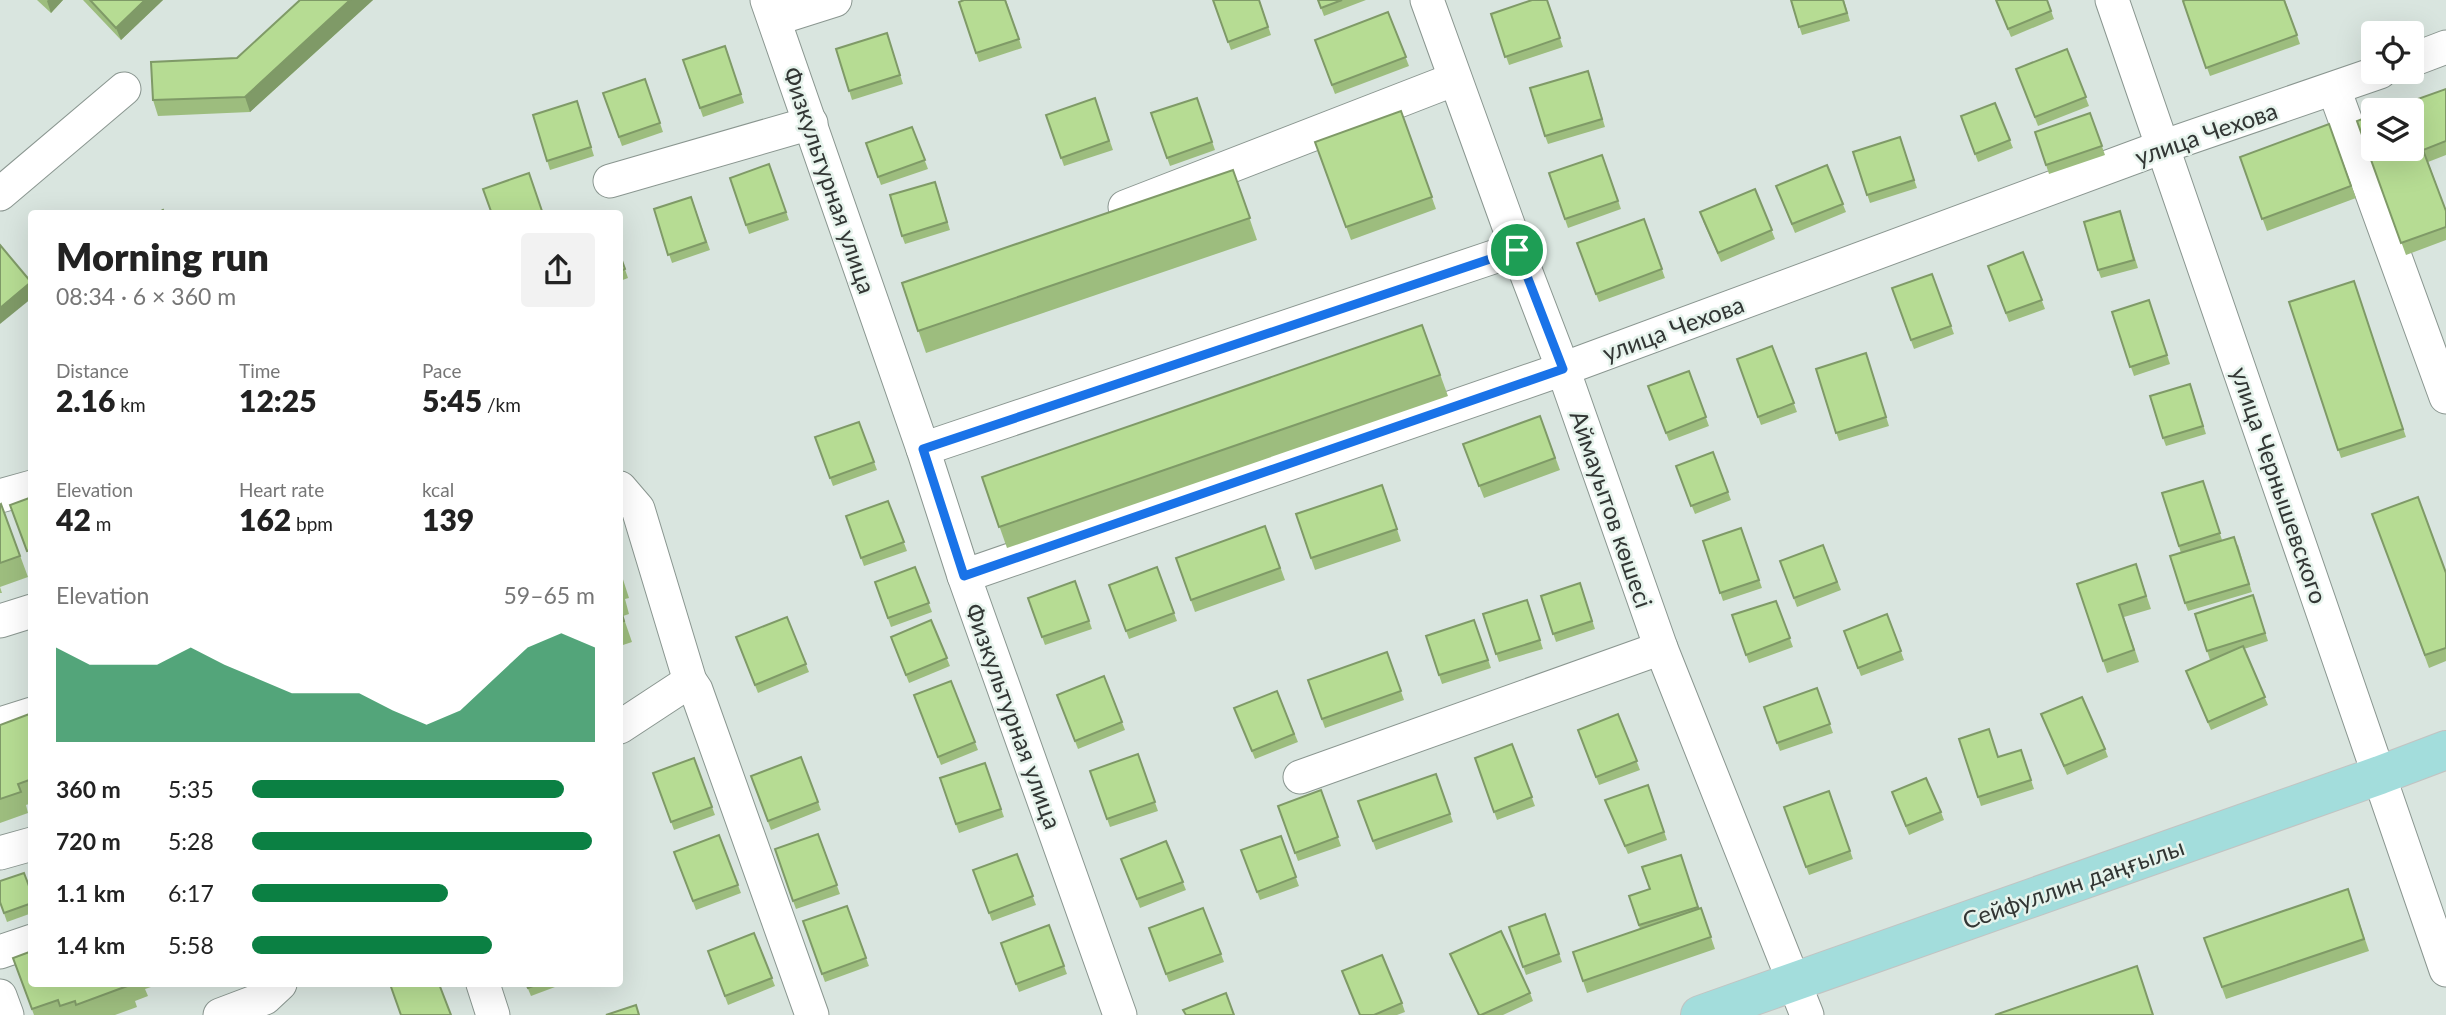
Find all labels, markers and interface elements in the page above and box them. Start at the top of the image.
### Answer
map controls [2361,21,2424,161]
button: locate [2361,21,2424,84]
street label: Физкультурная улица [778,63,882,297]
street label: улица Чехова [2131,95,2281,171]
button: layers [2361,98,2424,161]
pin [1487,220,1547,280]
icon: arrive [1498,231,1536,269]
text: Morning run [56,233,269,279]
button: share [521,233,595,307]
text: 08:34 · 6 × 360 m [56,282,236,310]
street label: улица Чехова [1598,289,1748,367]
text: Distance [56,359,129,382]
text: Time [239,359,280,382]
text: Pace [422,359,461,382]
street label: улица Чернышевского [2226,363,2334,607]
text: 2.16 [56,382,115,418]
text: 12:25 [239,382,317,418]
text: 5:45 [422,382,482,418]
text: km [115,393,146,416]
text: /km [482,393,521,416]
street label: Аймауытов көшесі [1565,407,1659,611]
text: Elevation [56,478,133,501]
text: Heart rate [239,478,324,501]
text: kcal [422,478,454,501]
text: 42 [56,501,91,537]
text: 162 [239,501,291,537]
text: 139 [422,501,474,537]
text: m [91,512,111,535]
text: bpm [291,512,333,535]
text: Elevation [56,581,149,609]
text: 59–65 m [503,581,595,609]
street label: Физкультурная улица [960,599,1068,833]
text: 360 m [56,775,121,803]
text: 5:35 [168,775,214,803]
text: 720 m [56,827,121,855]
text: 5:28 [168,827,214,855]
street label: Сейфуллин даңғылы [1958,831,2188,935]
text: 1.1 km [56,879,125,907]
text: 6:17 [168,879,214,907]
text: 1.4 km [56,931,125,959]
text: 5:58 [168,931,214,959]

